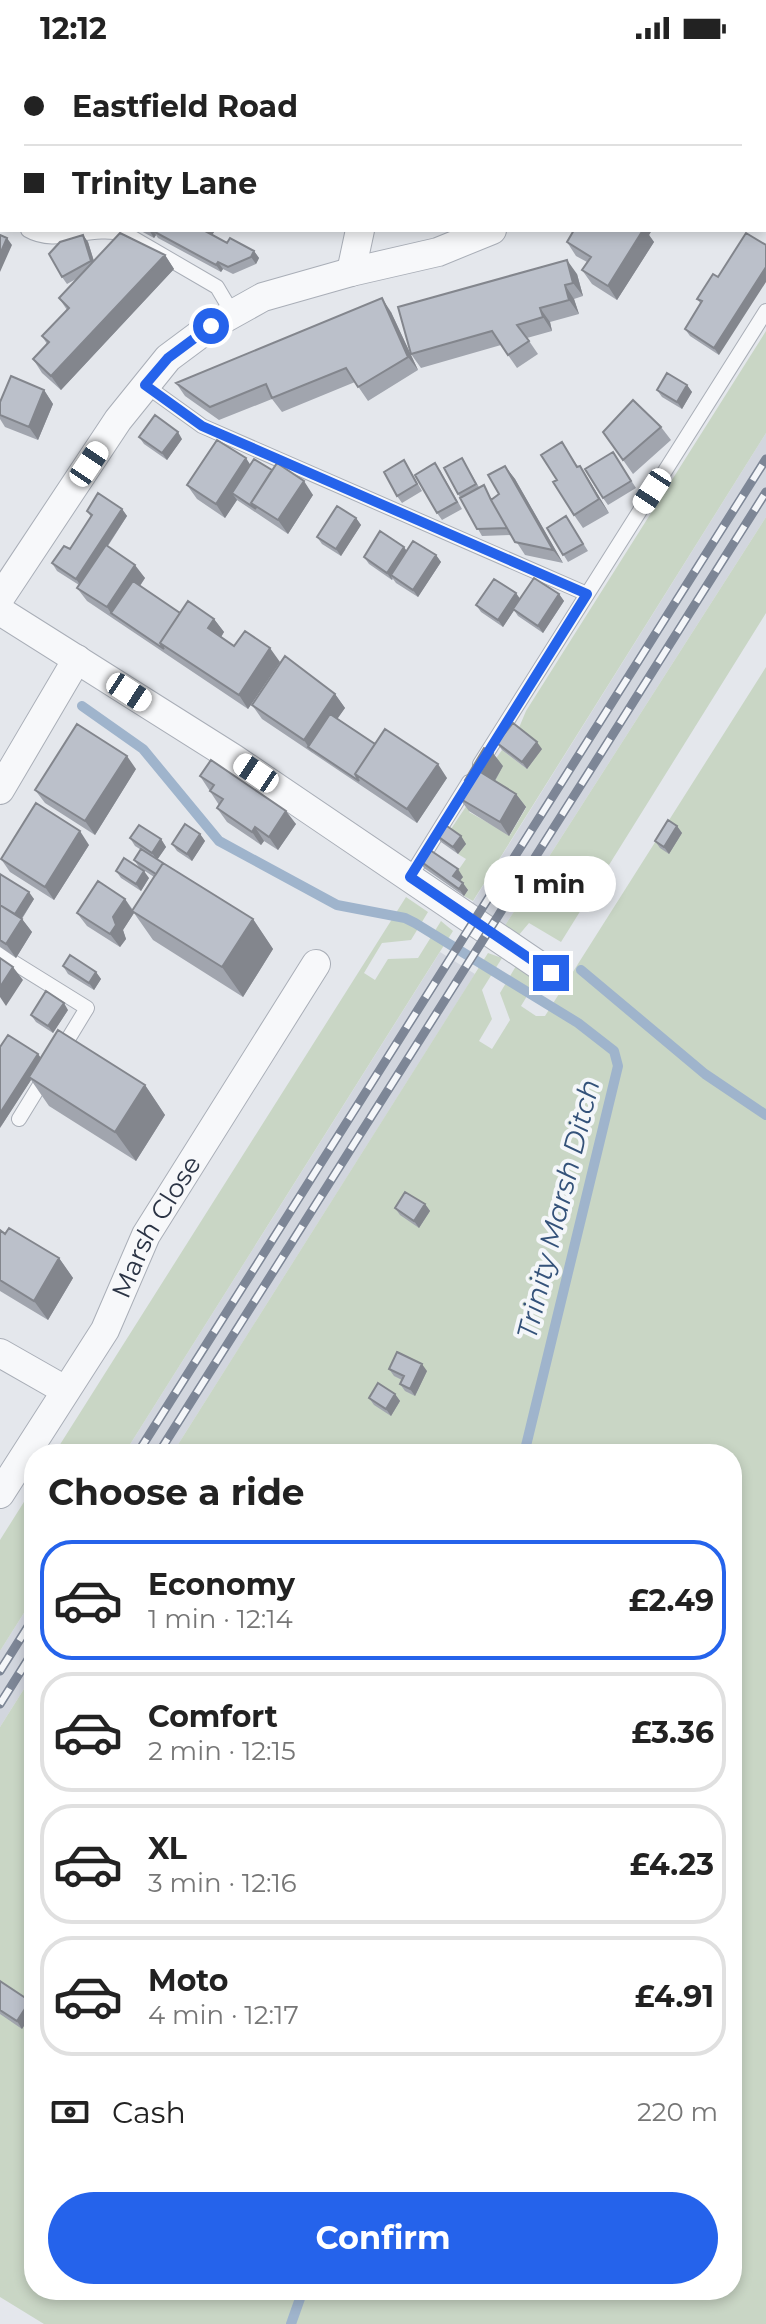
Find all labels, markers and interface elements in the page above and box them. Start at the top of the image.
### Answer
text: 12:12 [40,10,107,47]
text: Eastfield Road [72,88,298,125]
text: Trinity Lane [72,165,257,202]
route start [193,308,229,344]
car [66,437,112,491]
car [629,464,675,518]
car [102,669,156,715]
car [229,750,283,796]
callout: 1 min [485,857,617,913]
text: 1 min [515,868,585,900]
route end [533,955,569,991]
water label: Trinity Marsh Ditch [509,1076,607,1342]
street label: Marsh Close [105,1150,208,1303]
text: Choose a ride [48,1470,305,1514]
icon: car [52,1564,124,1636]
text: Economy [148,1566,295,1603]
text: £2.49 [629,1582,714,1619]
text: 1 min · 12:14 [148,1603,293,1635]
icon: car [52,1696,124,1768]
text: Comfort [148,1698,278,1735]
text: £3.36 [631,1714,714,1751]
text: 2 min · 12:15 [148,1735,296,1767]
icon: car [52,1828,124,1900]
text: XL [148,1830,187,1867]
text: £4.23 [630,1846,714,1883]
text: 3 min · 12:16 [148,1867,297,1899]
icon: car [52,1960,124,2032]
text: Moto [148,1962,229,1999]
text: £4.91 [635,1978,714,2015]
text: 4 min · 12:17 [148,1999,299,2031]
icon: cash [48,2090,92,2134]
text: Cash [112,2094,186,2131]
text: 220 m [637,2096,718,2128]
button: Confirm [48,2192,718,2284]

